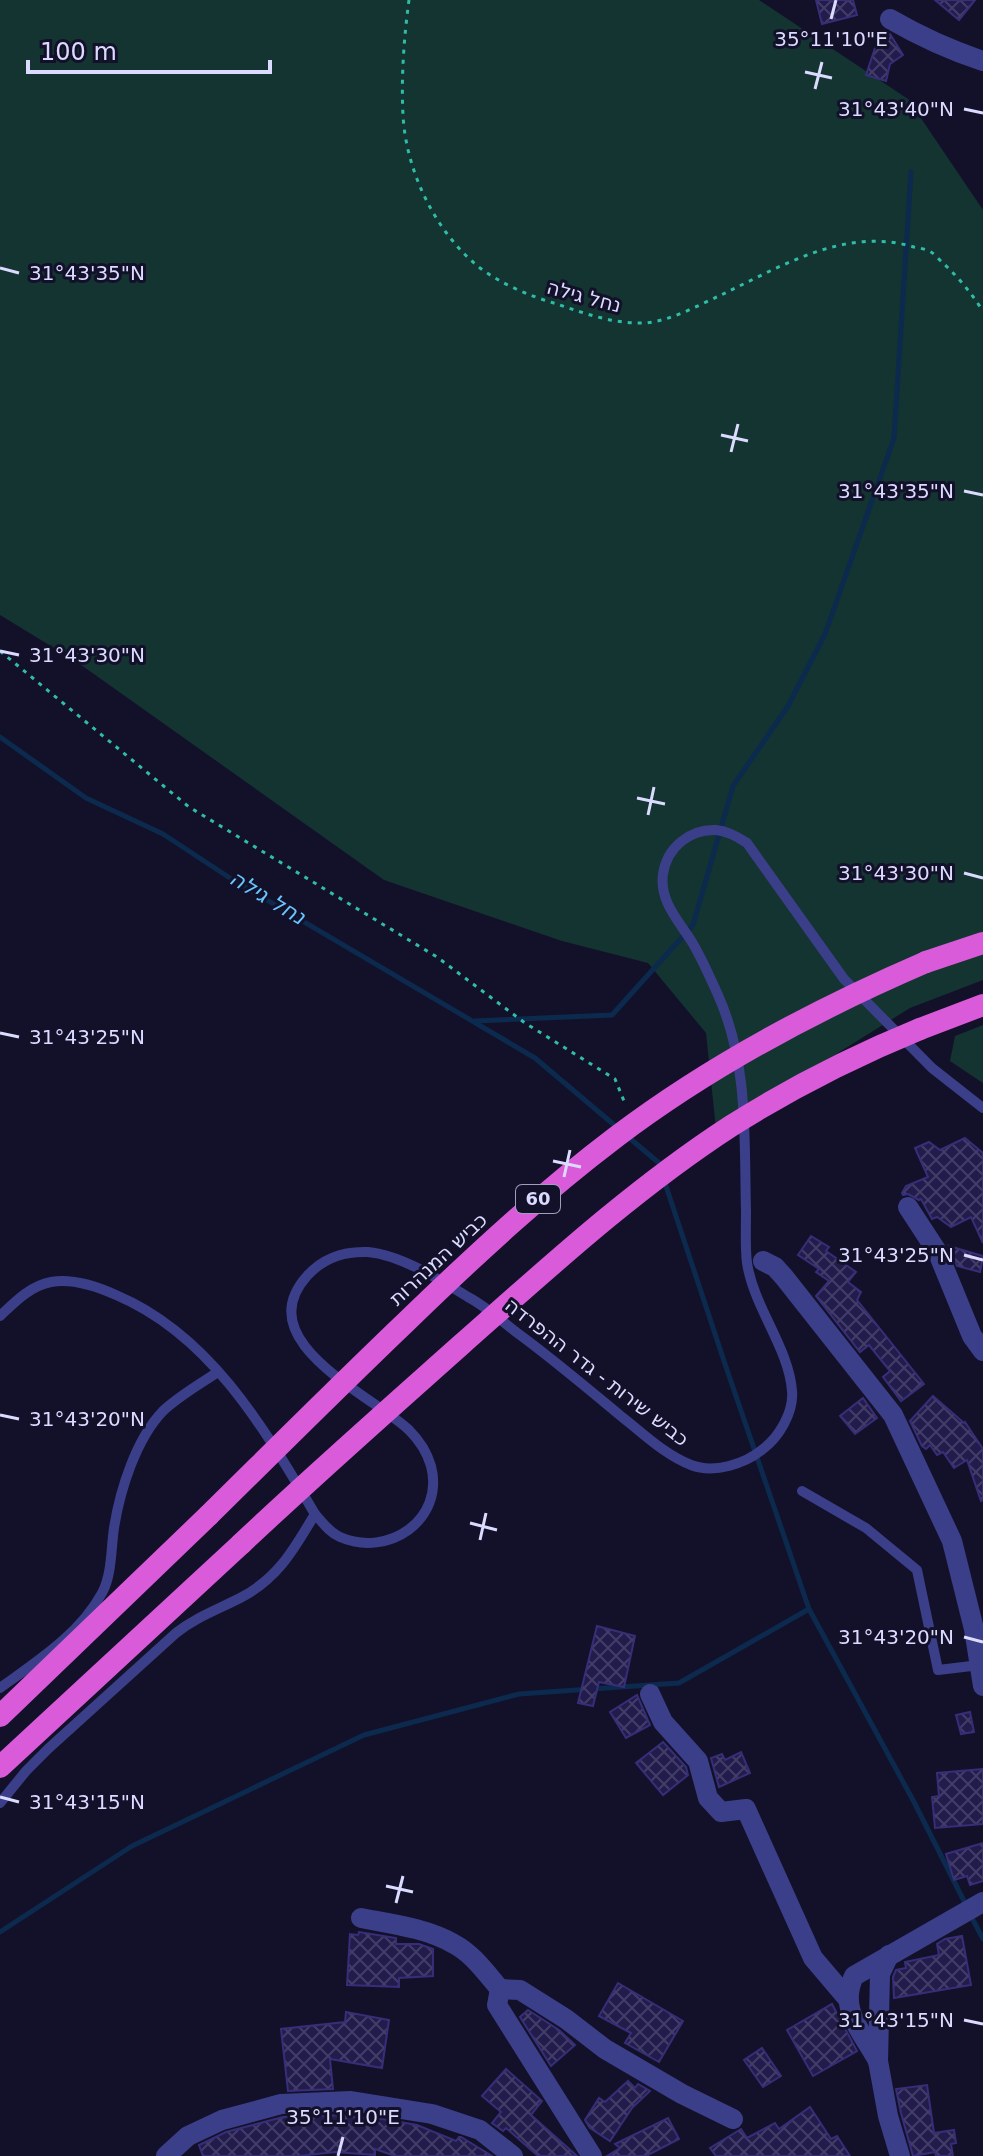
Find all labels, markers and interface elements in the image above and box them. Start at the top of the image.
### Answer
scale bar [28,24,270,74]
text: 35°11'10"E [774,27,888,51]
text: 100 m [40,38,117,66]
text: 31°43'40"N [838,97,954,121]
text: 31°43'35"N [29,261,145,285]
street label: נחל גילה [544,275,624,317]
text: 31°43'35"N [838,479,954,503]
text: 31°43'30"N [29,643,145,667]
text: 31°43'30"N [838,861,954,885]
water label: נחל גילה [225,865,310,930]
text: 31°43'25"N [29,1025,145,1049]
road number: 60 [516,1185,560,1213]
street label: כביש המנהרות [384,1208,492,1310]
text: 31°43'25"N [838,1243,954,1267]
street label: כביש שירות - גדר ההפרדה [500,1293,694,1451]
text: 31°43'20"N [29,1407,145,1431]
text: 31°43'20"N [838,1625,954,1649]
text: 31°43'15"N [29,1790,145,1814]
text: 31°43'15"N [838,2008,954,2032]
text: 35°11'10"E [286,2105,400,2129]

